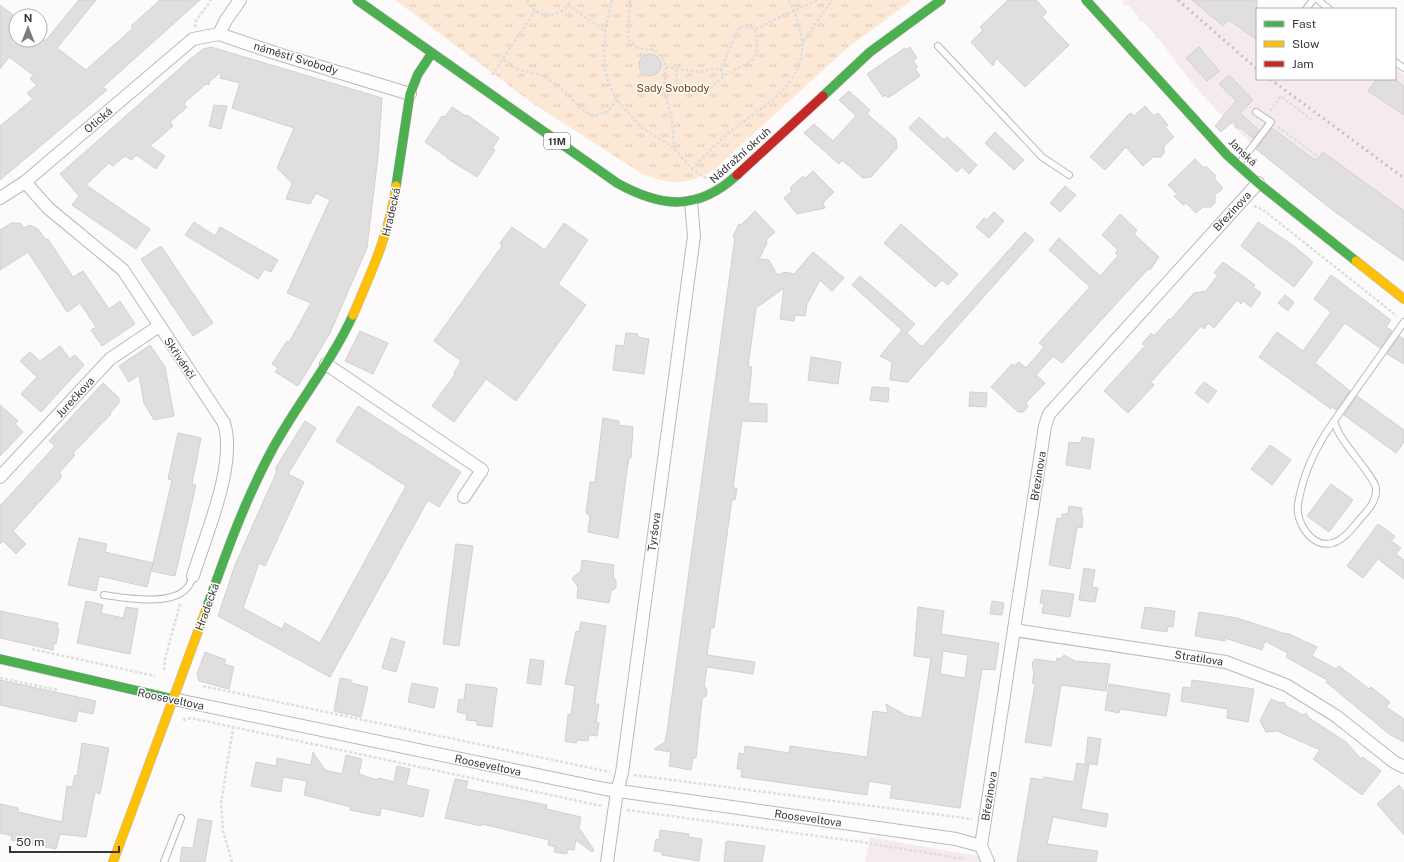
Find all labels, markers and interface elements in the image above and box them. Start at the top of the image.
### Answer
north arrow [8,8,48,48]
legend [1256,8,1396,80]
text: N [24,12,32,24]
text: Fast [1292,17,1317,31]
text: Slow [1292,37,1320,51]
street label: náměstí Svobody [252,39,340,77]
text: Jam [1292,57,1314,71]
park label: Sady Svobody [637,82,710,94]
street label: Otická [81,105,115,135]
street label: Nádražní okruh [707,125,773,185]
road number: 11M [544,133,570,149]
street label: Janská [1226,136,1260,168]
street label: Hradecká [380,187,402,237]
street label: Březinova [1211,189,1253,233]
street label: Skřivánčí [162,335,198,381]
street label: Jurečkova [53,374,97,420]
street label: Březinova [1028,451,1048,501]
street label: Tyršova [645,512,663,552]
street label: Hradecká [193,582,221,632]
street label: Stratilova [1174,648,1224,668]
street label: Rooseveltova [137,686,205,712]
street label: Rooseveltova [454,752,522,778]
street label: Březinova [979,771,999,821]
street label: Rooseveltova [774,807,842,829]
scale bar [10,828,119,854]
text: 50 m [16,835,44,849]

